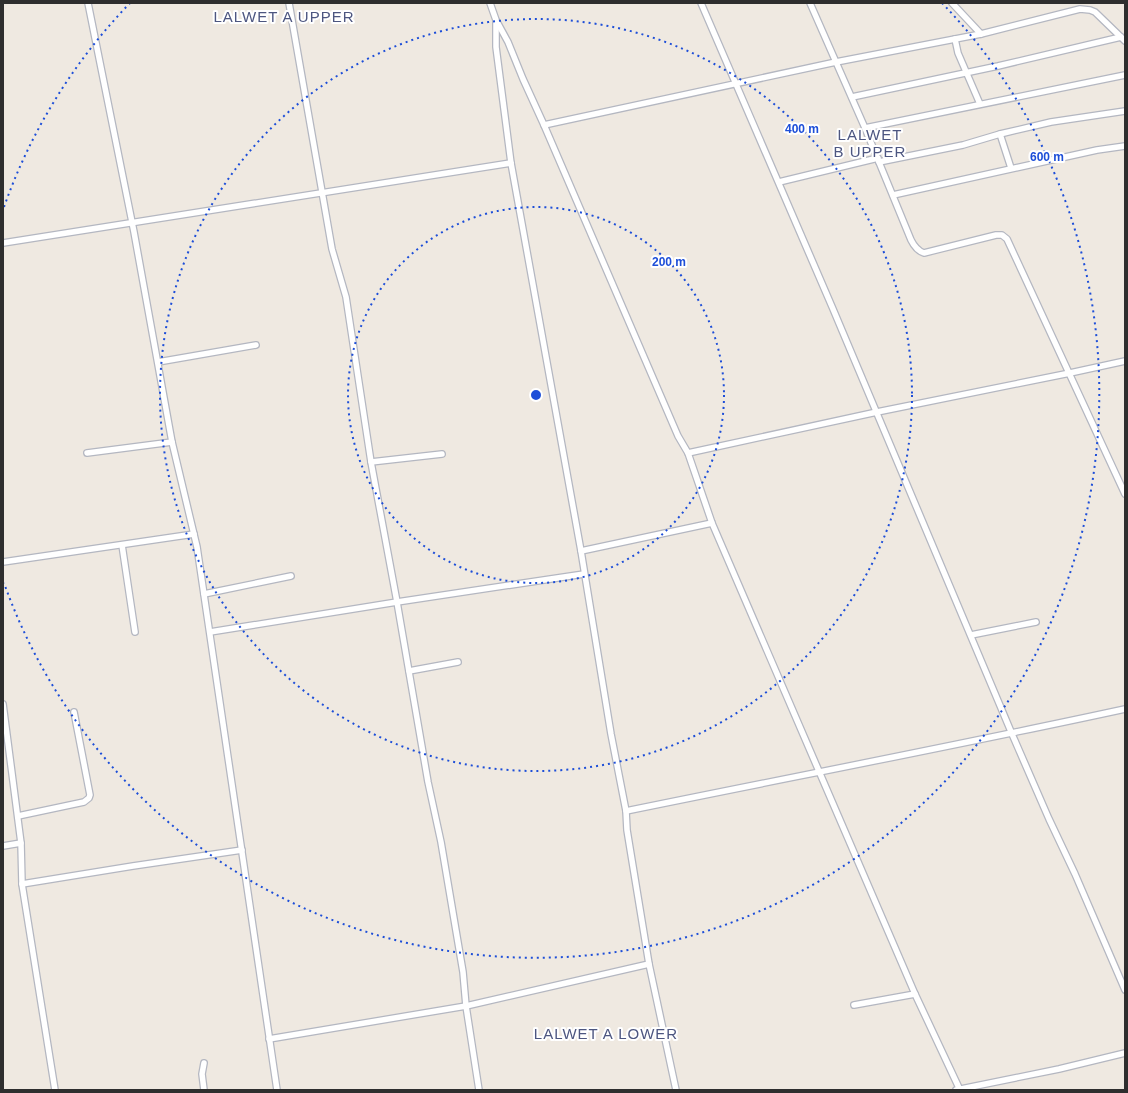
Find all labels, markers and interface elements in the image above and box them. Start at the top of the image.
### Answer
district label: LALWET A UPPER [214,8,355,25]
text: 400 m [785,122,819,136]
district label: LALWET B UPPER [834,126,906,160]
text: 600 m [1030,150,1064,164]
text: 200 m [652,255,686,269]
centre of rings [529,388,543,402]
district label: LALWET A LOWER [534,1025,678,1042]

